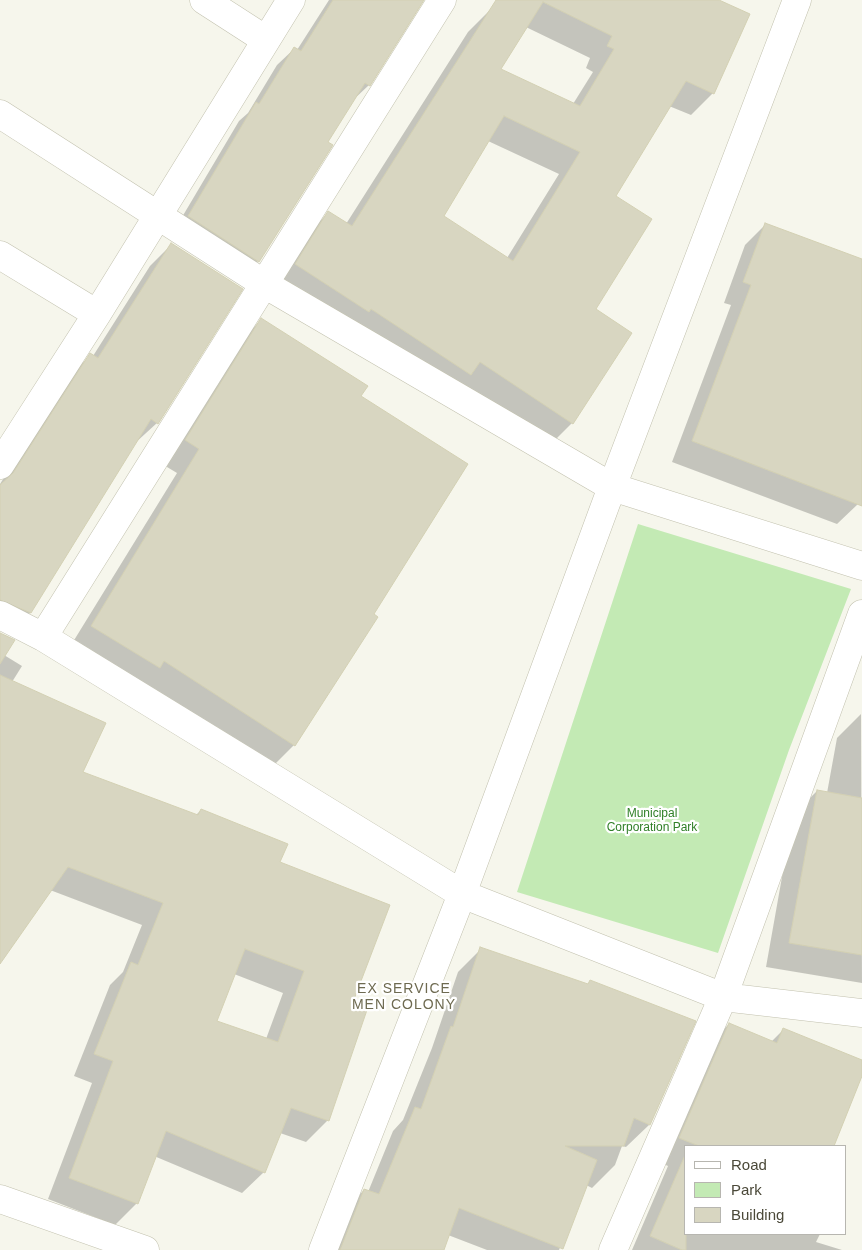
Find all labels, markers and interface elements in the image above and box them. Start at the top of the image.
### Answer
park label: Municipal Corporation Park [607,807,697,835]
district label: EX SERVICE MEN COLONY [351,981,457,1014]
legend [684,1145,847,1235]
text: Road [731,1156,767,1173]
text: Park [731,1181,762,1198]
text: Building [731,1206,784,1223]

